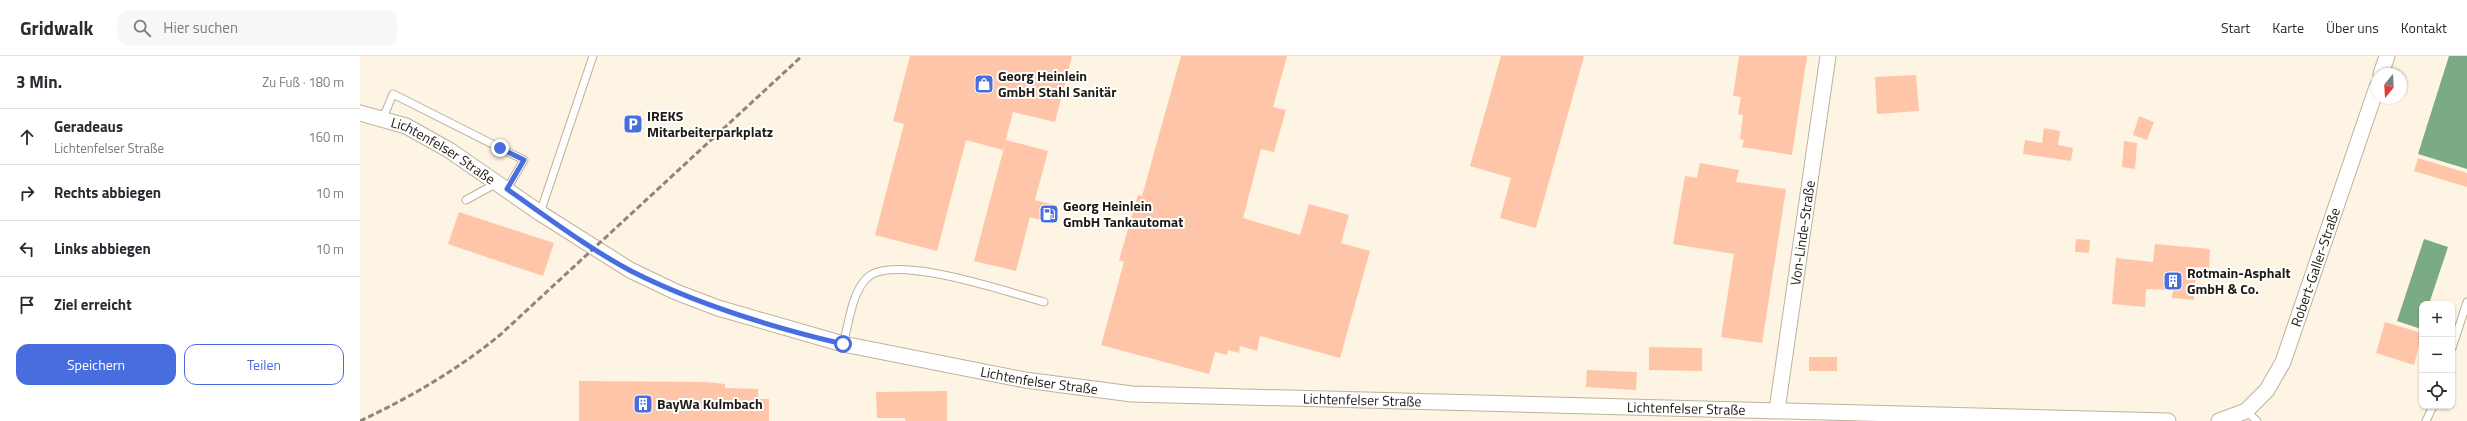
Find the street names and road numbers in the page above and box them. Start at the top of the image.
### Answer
street label: Lichtenfelser Straße [389,111,500,189]
street label: Von-Linde-Straße [1784,179,1820,287]
street label: Robert-Galler-Straße [2285,205,2345,329]
street label: Lichtenfelser Straße [979,360,1099,399]
street label: Lichtenfelser Straße [1303,387,1422,412]
street label: Lichtenfelser Straße [1627,396,1746,420]

